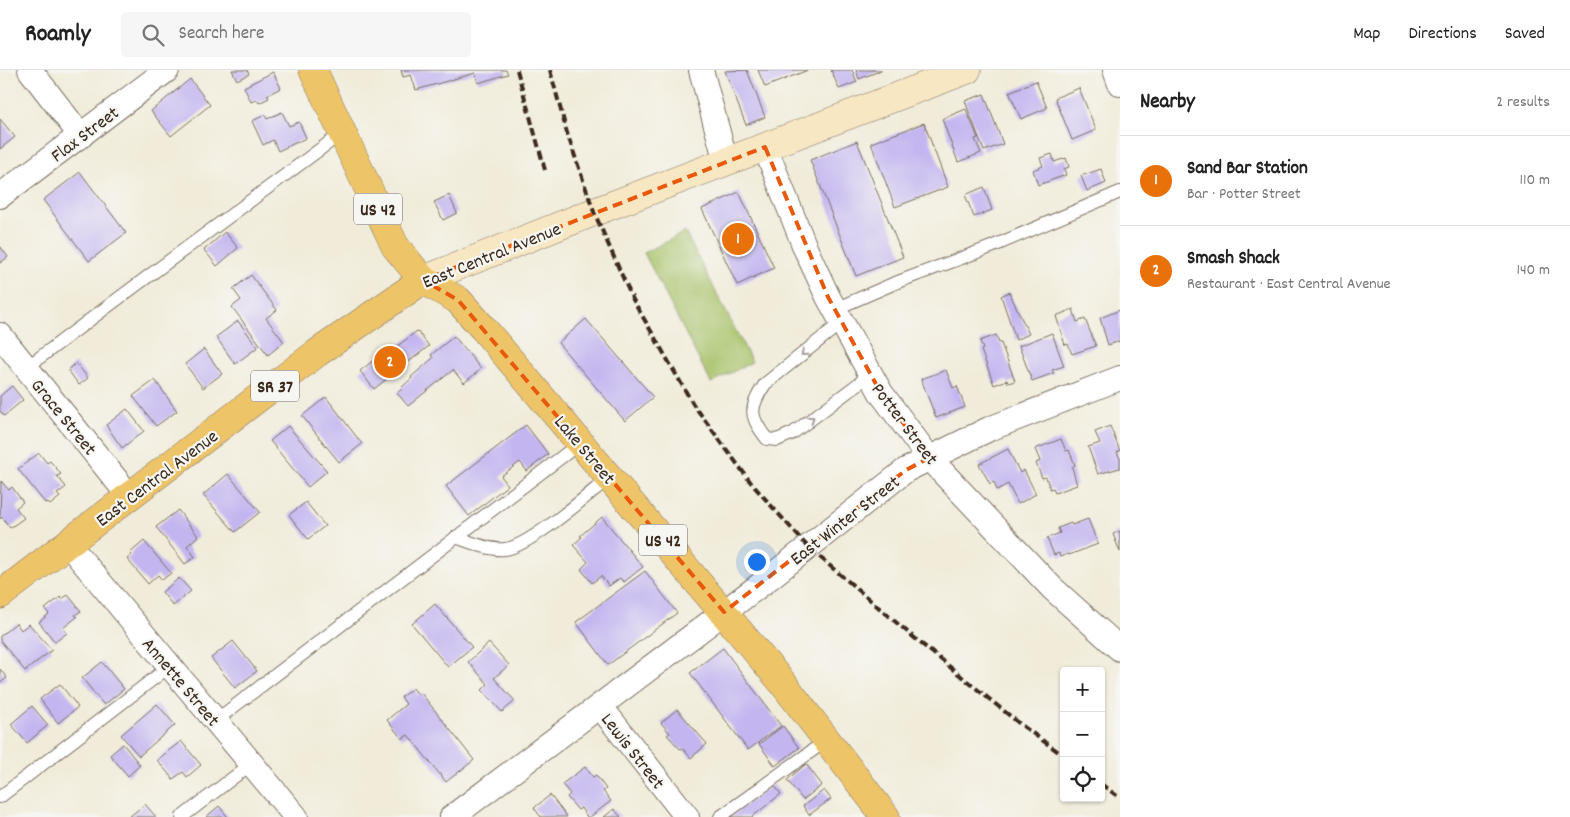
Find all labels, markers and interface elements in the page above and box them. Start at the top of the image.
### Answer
search box [121,12,471,57]
text: Roamly [25,18,91,52]
icon: search [139,21,167,49]
text: Search here [179,21,264,48]
text: Map [1353,22,1380,47]
text: Directions [1408,22,1477,47]
text: Saved [1505,22,1545,47]
text: Nearby [1140,88,1195,118]
text: 2 results [1496,91,1550,114]
street label: Flax Street [46,101,126,170]
text: Sand Bar Station [1187,156,1308,183]
text: 1 [1154,169,1158,192]
text: 110 m [1520,169,1550,192]
text: Bar · Potter Street [1187,183,1301,206]
road number: US 42 [354,194,402,224]
street label: East Central Avenue [419,217,566,297]
pin: 1 [722,220,754,258]
text: Smash Shack [1187,246,1280,273]
text: 2 [1153,259,1160,282]
text: 140 m [1516,259,1550,282]
text: Restaurant · East Central Avenue [1187,273,1391,296]
pin: 2 [374,343,406,381]
one-way arrow [801,347,810,355]
road number: SR 37 [251,370,299,402]
street label: Grace Street [23,374,102,462]
street label: Potter Street [863,378,943,472]
street label: Lake Street [546,411,620,492]
one-way arrow [805,416,815,425]
street label: East Central Avenue [91,425,225,535]
street label: East Winter Street [785,470,907,573]
road number: US 42 [639,524,687,556]
your location [744,549,770,575]
street label: Annette Street [134,633,225,734]
map controls [1060,667,1105,802]
button: + [1060,667,1105,712]
street label: Lewis Street [593,708,670,796]
button: − [1060,712,1105,757]
button: locate [1060,757,1105,802]

